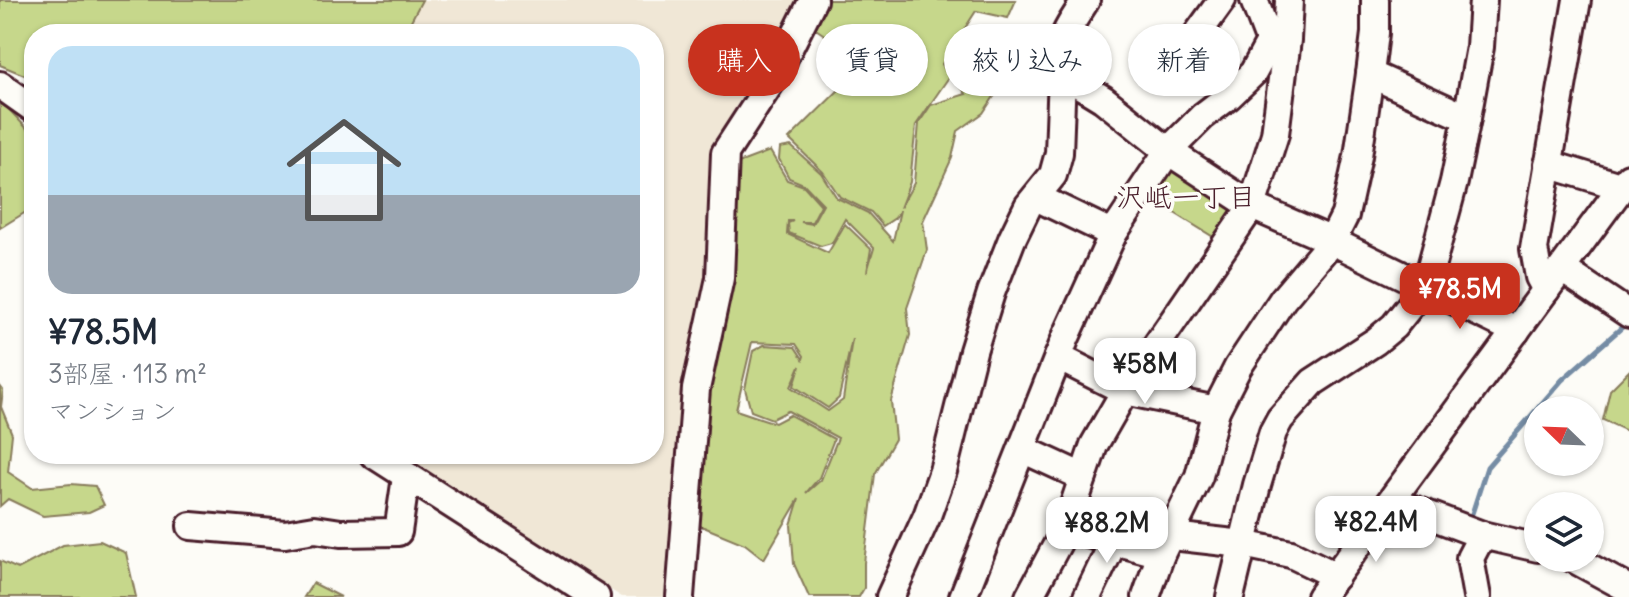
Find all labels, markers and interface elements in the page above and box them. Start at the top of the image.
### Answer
chip: 購入 [688,24,800,96]
chip: 賃貸 [816,24,928,96]
chip: 絞り込み [944,24,1112,96]
chip: 新着 [1128,24,1240,96]
icon: home [272,98,416,242]
district label: 沢岻一丁目 [1116,179,1256,215]
pin: ¥78.5M [1395,263,1525,331]
text: ¥78.5M [1418,272,1502,305]
text: ¥78.5M [48,310,158,353]
pin: ¥58M [1098,338,1192,406]
text: ¥58M [1112,347,1178,380]
text: 3部屋 · 113 m² [48,357,207,390]
text: マンション [48,394,177,427]
north arrow [1524,396,1604,476]
map controls [1524,396,1604,572]
button: layers [1524,492,1604,572]
pin: ¥82.4M [1311,496,1441,564]
pin: ¥88.2M [1042,497,1172,565]
text: ¥82.4M [1333,505,1419,538]
text: ¥88.2M [1064,506,1150,539]

